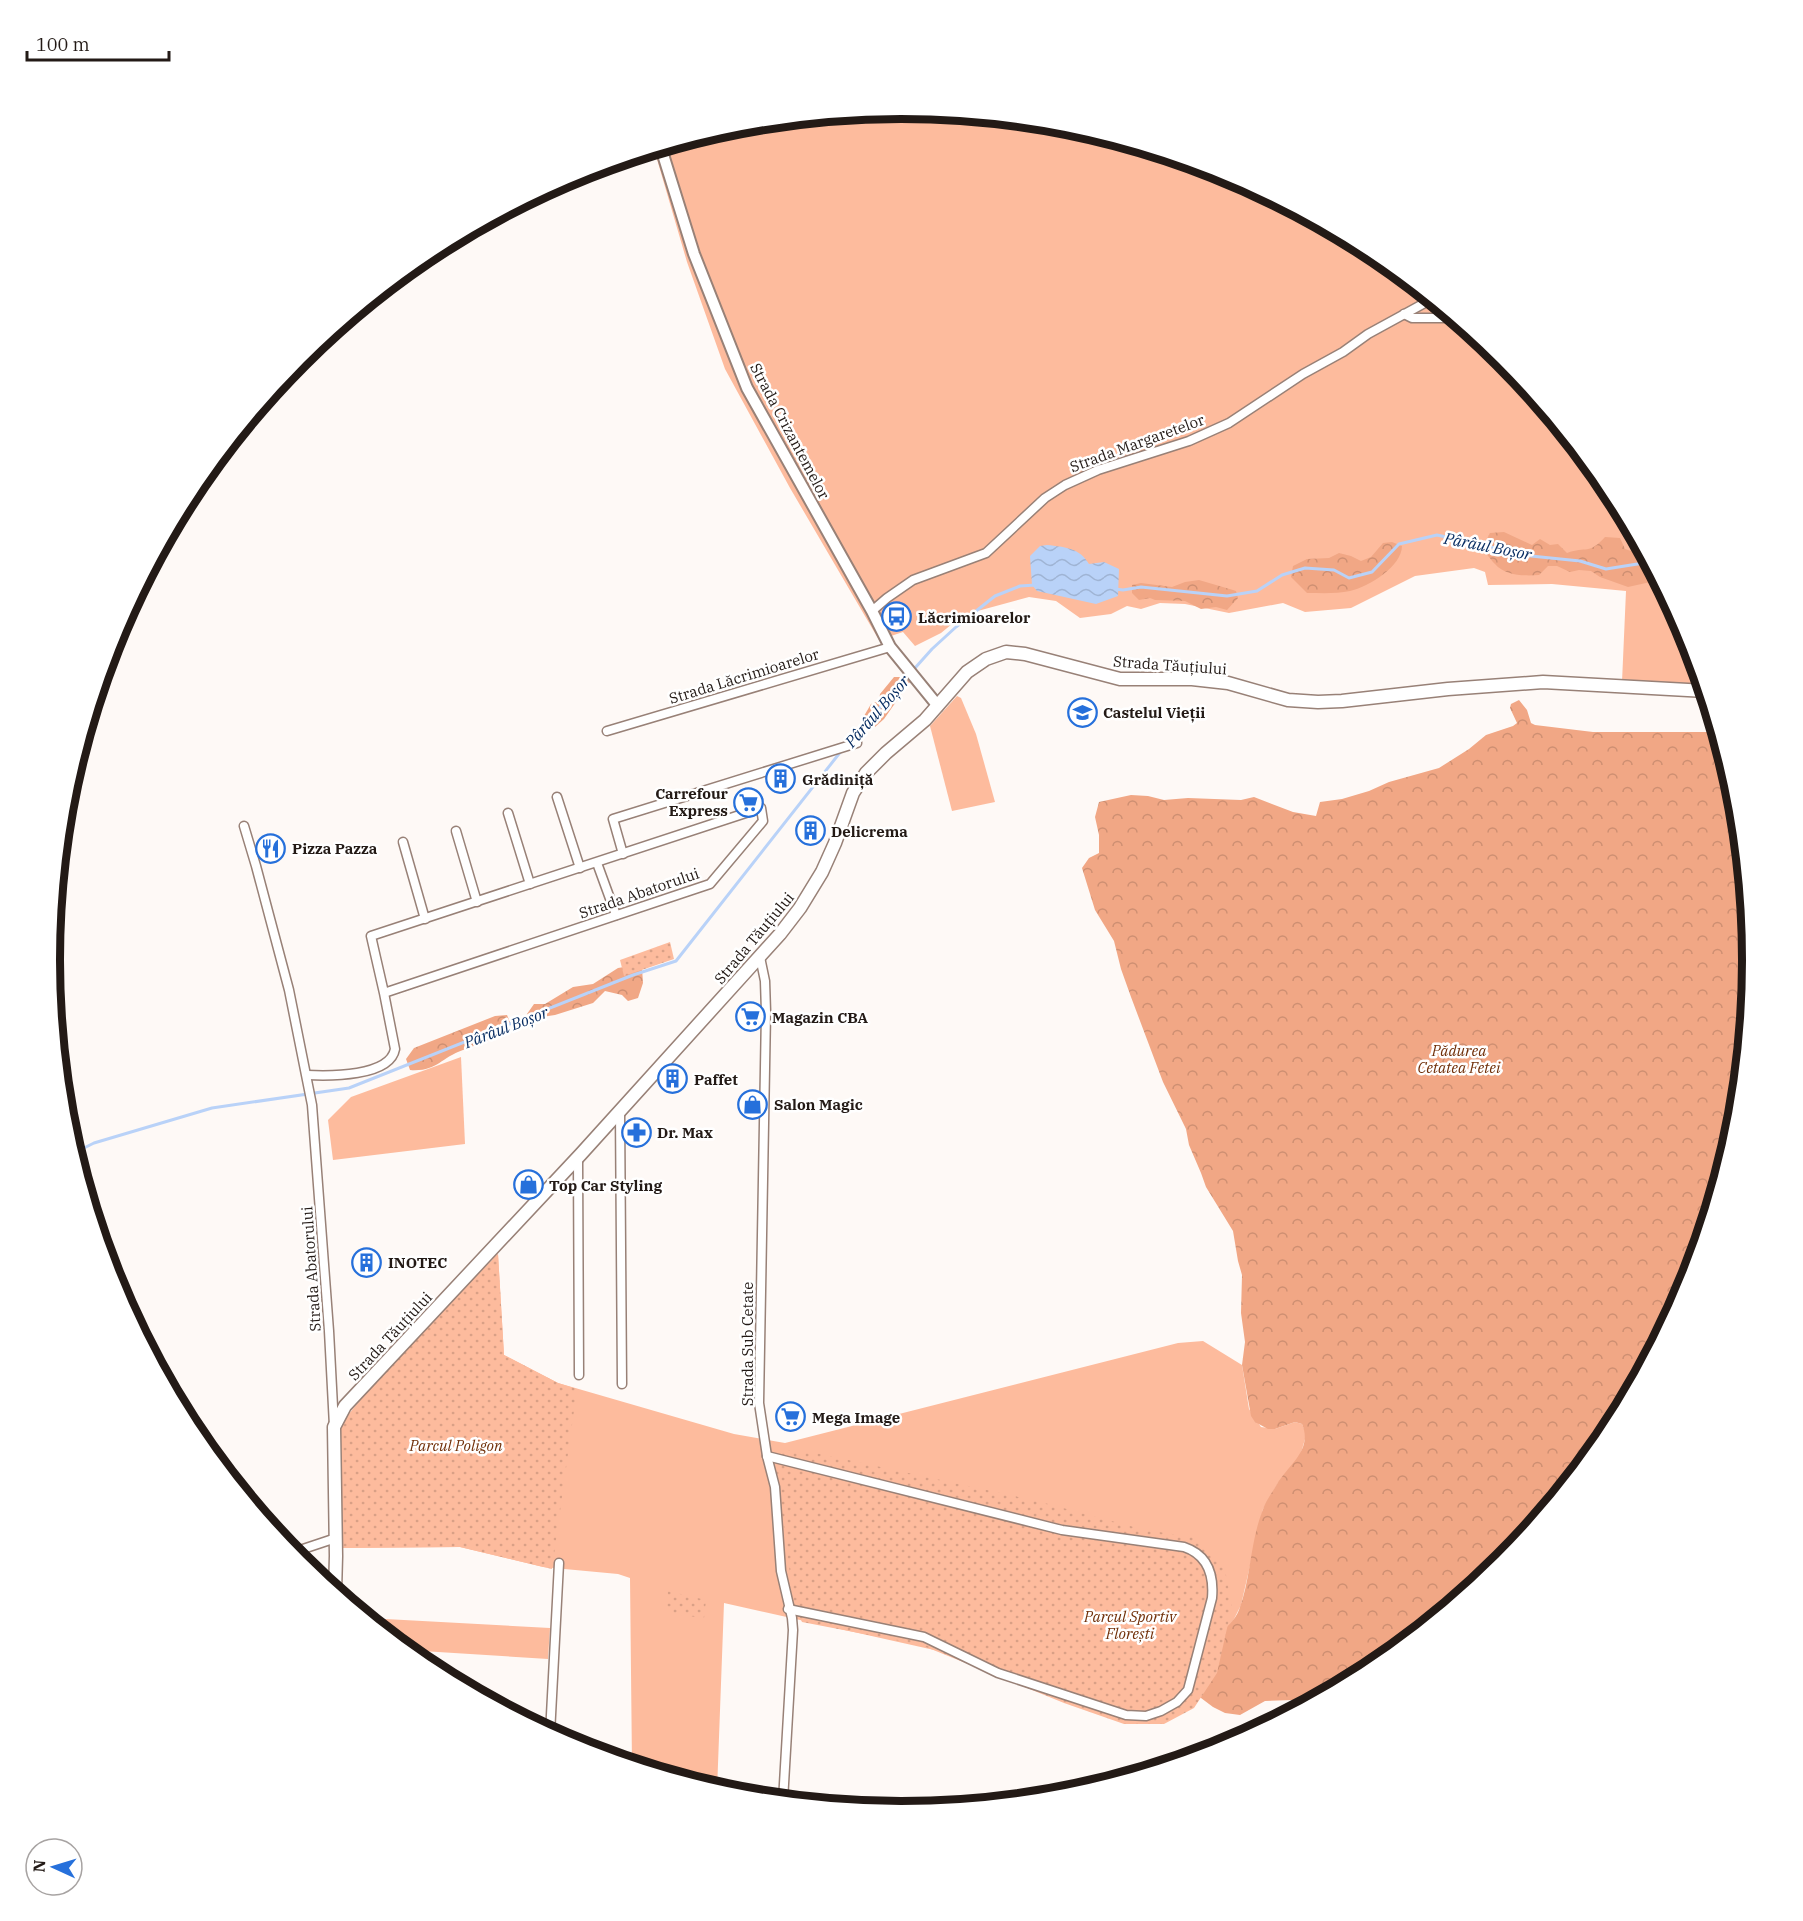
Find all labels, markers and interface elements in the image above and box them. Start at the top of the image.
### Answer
scale bar [27,24,170,62]
text: 100 m [36,33,90,56]
street label: Strada Crizantemelor [746,360,834,503]
street label: Strada Margaretelor [1067,410,1207,476]
water label: Pârâul Boșor [1442,528,1534,564]
bus stop icon: Lăcrimioarelor [881,601,913,633]
place label: Lăcrimioarelor [918,608,1031,627]
street label: Strada Lăcrimioarelor [667,644,822,708]
street label: Strada Tăuțiului [1112,652,1228,678]
water label: Pârâul Boșor [840,670,914,752]
school or university icon: Castelul Vieții [1066,696,1098,728]
place label: Castelul Vieții [1103,703,1205,723]
building icon: Grădiniță [765,763,797,795]
place label: Grădiniță [802,770,874,790]
place label: Carrefour Express [655,784,729,820]
supermarket icon: Carrefour Express [733,786,765,818]
building icon: Delicrema [794,815,826,847]
place label: Delicrema [831,822,908,841]
restaurant icon: Pizza Pazza [255,832,287,864]
place label: Pizza Pazza [292,839,378,858]
street label: Strada Abatorului [576,863,702,922]
street label: Strada Tăuțiului [710,888,798,988]
water label: Pârâul Boșor [460,1001,552,1053]
supermarket icon: Magazin CBA [735,1001,767,1033]
place label: Magazin CBA [772,1008,869,1027]
park label: Pădurea Cetatea Fetei [1417,1041,1501,1077]
building icon: Paffet [657,1063,689,1095]
place label: Paffet [694,1070,738,1089]
shop icon: Salon Magic [737,1088,769,1120]
place label: Salon Magic [774,1095,863,1114]
pharmacy icon: Dr. Max [620,1116,652,1148]
place label: Dr. Max [657,1123,713,1142]
shop icon: Top Car Styling [512,1169,544,1201]
place label: Top Car Styling [549,1176,662,1195]
street label: Strada Abatorului [297,1205,325,1332]
building icon: INOTEC [351,1246,383,1278]
place label: INOTEC [388,1253,447,1272]
street label: Strada Sub Cetate [738,1282,757,1406]
street label: Strada Tăuțiului [344,1288,436,1384]
supermarket icon: Mega Image [775,1401,807,1433]
place label: Mega Image [812,1408,900,1427]
park label: Parcul Poligon [408,1436,503,1455]
park label: Parcul Sportiv Florești [1083,1607,1177,1643]
north arrow [24,1837,84,1897]
text: N [29,1859,49,1873]

